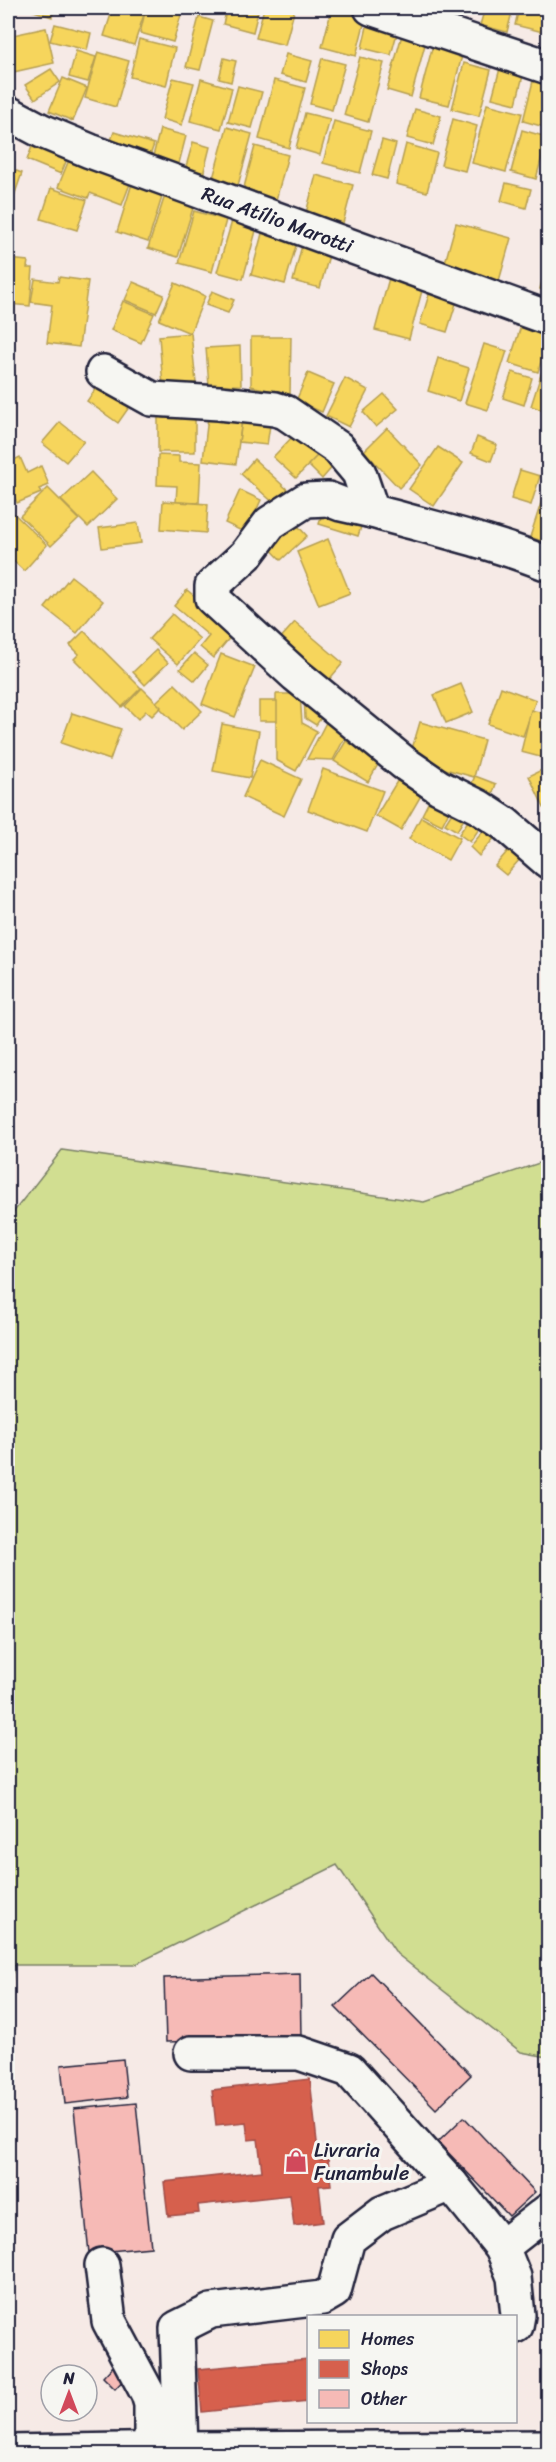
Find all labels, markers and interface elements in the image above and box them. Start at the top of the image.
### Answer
street label: Rua Atílio Marotti [197,176,359,264]
place label: Livraria Funambule [314,2133,409,2191]
shop icon: Livraria Funambule [283,2148,309,2174]
legend [307,2315,517,2423]
text: Homes [361,2323,415,2355]
text: Shops [361,2353,408,2385]
north arrow [39,2363,99,2423]
text: N [62,2364,75,2393]
text: Other [361,2383,408,2415]

